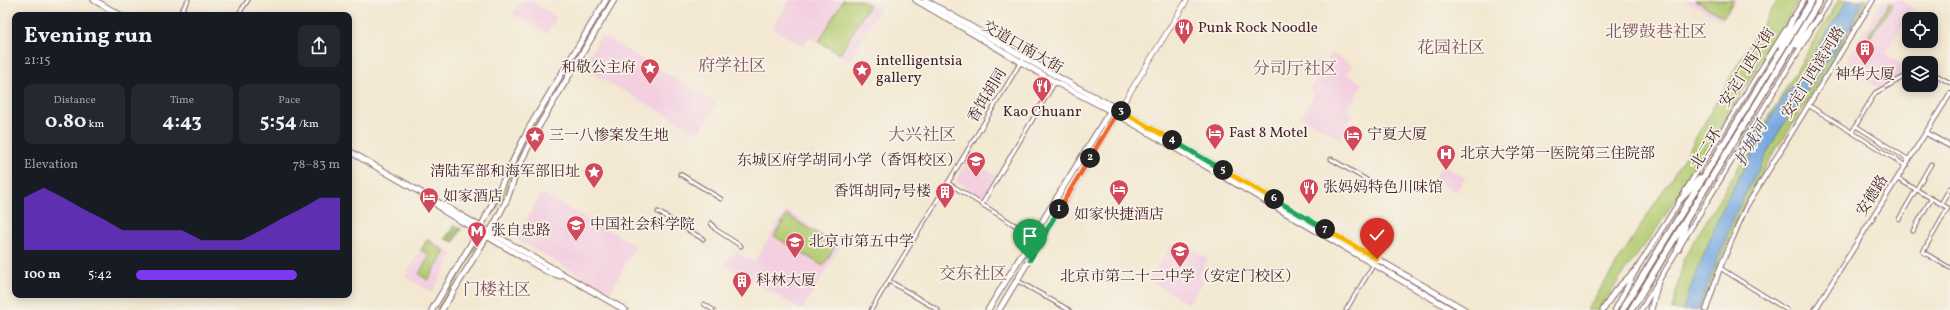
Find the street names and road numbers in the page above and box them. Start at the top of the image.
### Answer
street label: 交道口南大街 [978,16,1066,80]
street label: 安定门西滨河路 [1777,23,1851,123]
street label: 安定门西大街 [1715,24,1781,112]
street label: 香饵胡同 [964,65,1012,127]
street label: 北二环 [1686,124,1728,174]
street label: 安德路 [1852,171,1894,221]

